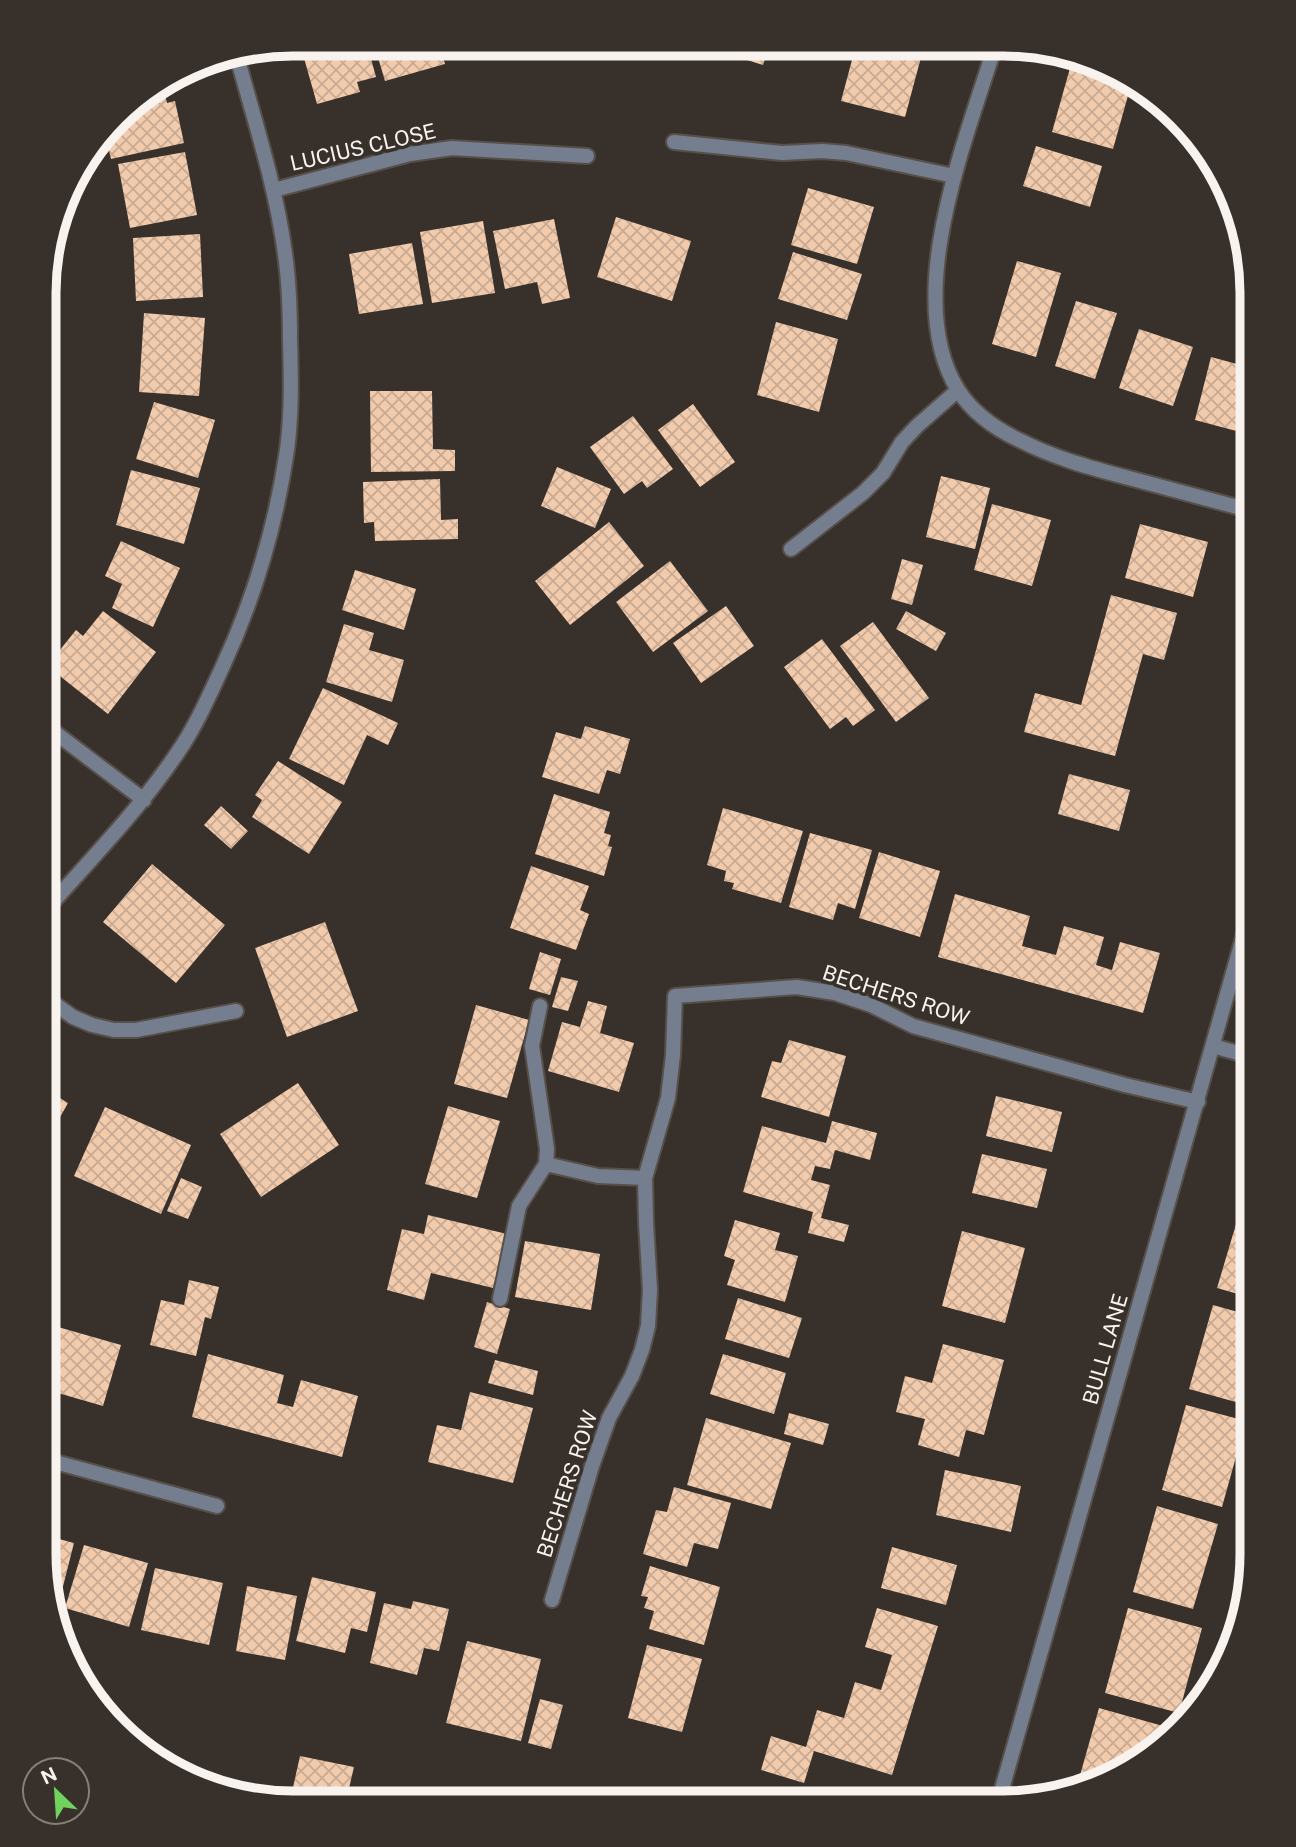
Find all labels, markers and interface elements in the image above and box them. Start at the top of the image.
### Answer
street label: LUCIUS CLOSE [288,118,438,176]
street label: BECHERS ROW [819,959,973,1031]
street label: BULL LANE [1077,1291,1133,1407]
street label: BECHERS ROW [531,1407,603,1561]
north arrow [21,1756,91,1826]
text: N [37,1762,60,1789]

